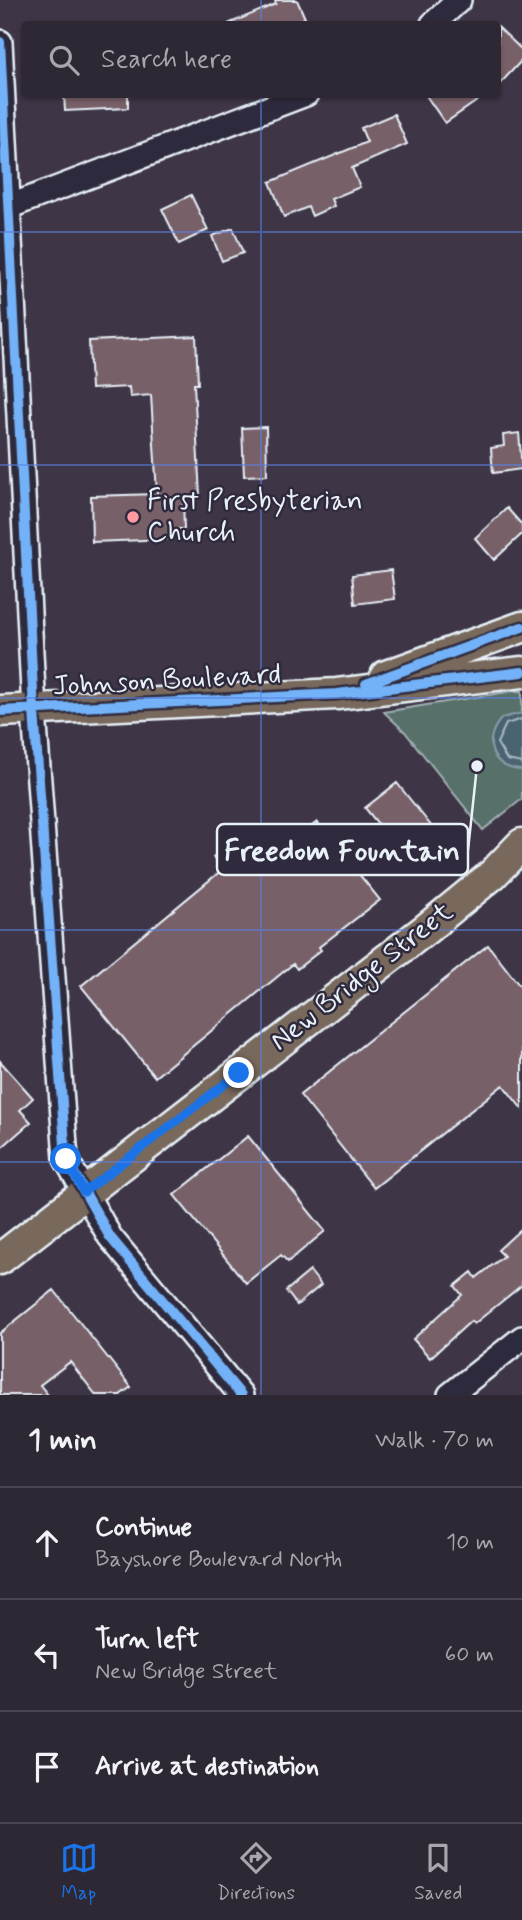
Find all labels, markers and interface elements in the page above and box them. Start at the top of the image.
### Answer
search box [21,21,501,98]
icon: search [45,41,83,79]
text: Search here [101,43,232,77]
place label: First Presbyterian Church [147,483,363,552]
marker: First Presbyterian Church [125,509,141,525]
street label: Johnson Boulevard [52,657,282,705]
callout: Freedom Fountain [217,824,468,875]
text: Freedom Fountain [224,832,460,871]
street label: New Bridge Street [263,894,463,1062]
route end [223,1057,254,1088]
route start [50,1143,81,1174]
text: 1 min [28,1421,97,1460]
text: Walk · 70 m [375,1426,494,1456]
text: Continue [95,1511,192,1545]
icon: ahead [28,1524,66,1562]
text: 10 m [446,1528,494,1558]
text: Bayshore Boulevard North [95,1545,342,1575]
text: Turn left [95,1623,199,1657]
icon: left [28,1636,66,1674]
text: 60 m [445,1640,494,1670]
text: New Bridge Street [95,1657,278,1687]
icon: arrive [28,1748,66,1786]
text: Arrive at destination [95,1750,319,1784]
tab: Map [60,1839,98,1906]
tab: Directions [217,1839,295,1906]
tab: Saved [414,1839,462,1906]

